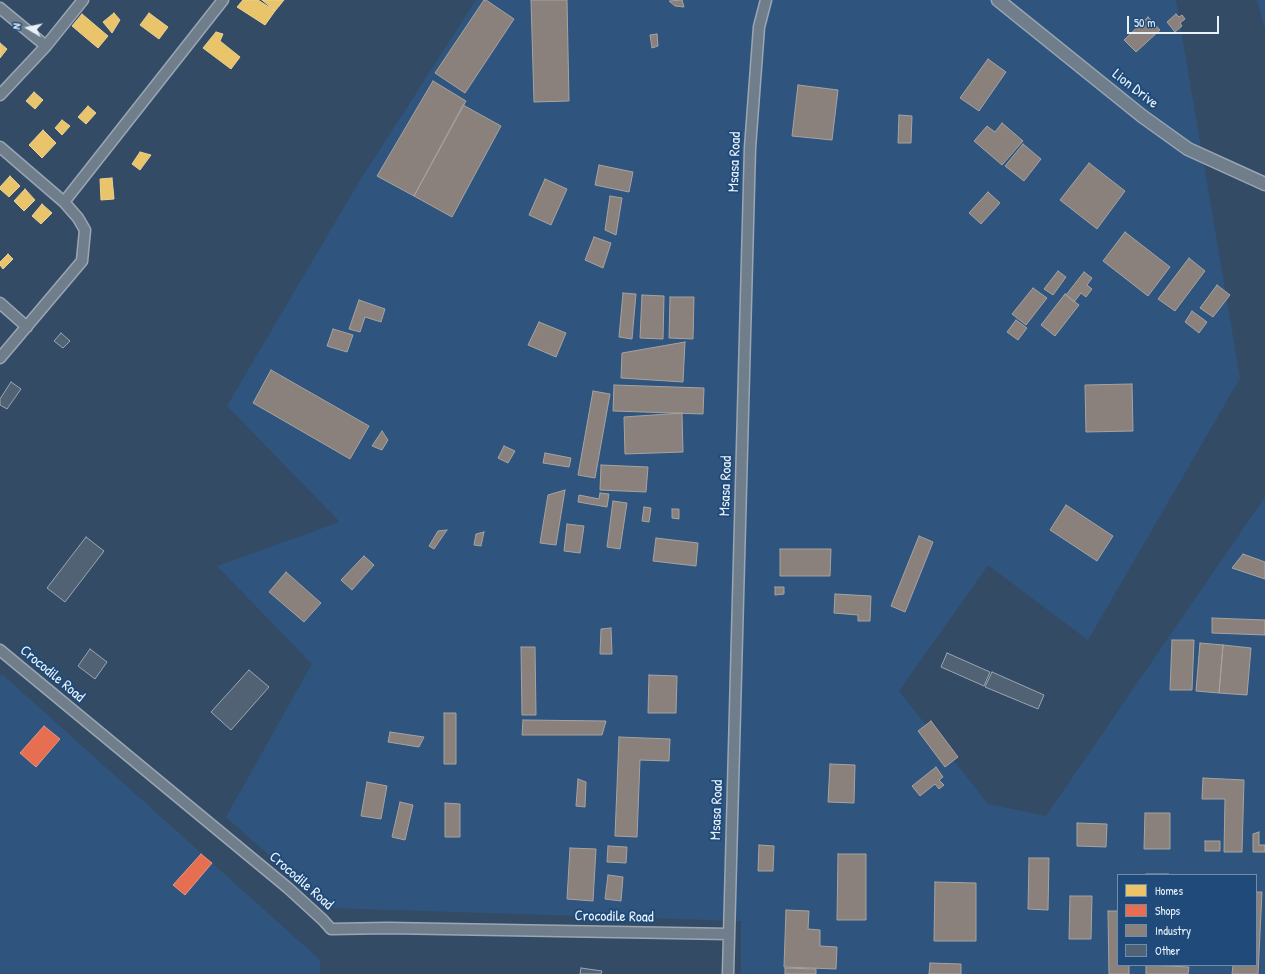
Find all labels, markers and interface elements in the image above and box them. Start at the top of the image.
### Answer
north arrow [8,8,48,48]
scale bar [1129,8,1221,34]
text: 50 m [1134,14,1155,31]
text: N [9,22,24,30]
street label: Lion Drive [1108,65,1162,113]
street label: Msasa Road [725,132,745,192]
street label: Msasa Road [716,456,736,516]
street label: Crocodile Road [16,642,88,706]
street label: Msasa Road [707,780,727,840]
street label: Crocodile Road [265,848,337,914]
legend [1117,874,1257,966]
text: Homes [1155,882,1183,899]
text: Shops [1155,902,1180,919]
street label: Crocodile Road [574,907,654,927]
text: Industry [1155,922,1191,939]
text: Other [1155,942,1180,959]

